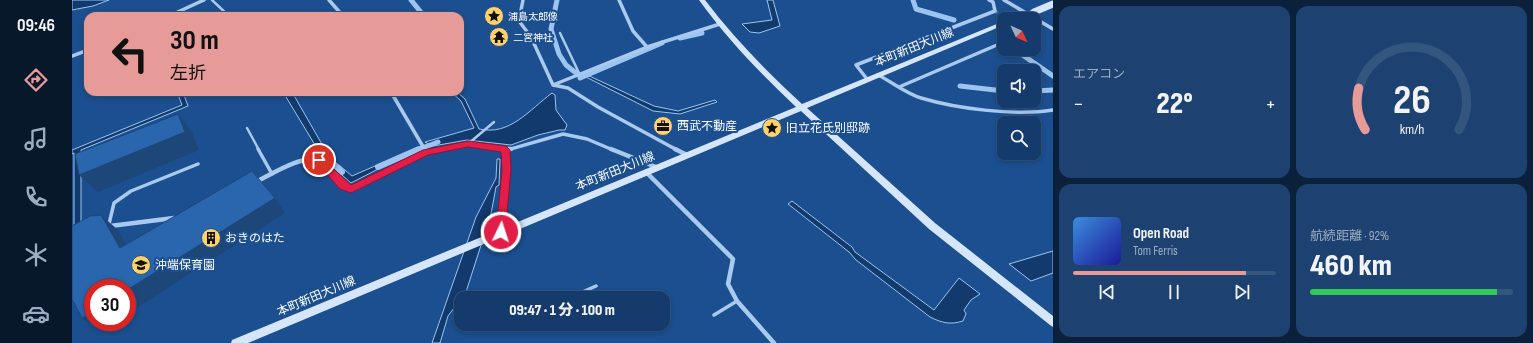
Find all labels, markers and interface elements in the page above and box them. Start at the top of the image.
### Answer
place icon: 浦島太郎像 [483,5,505,27]
place label: 浦島太郎像 [508,11,558,23]
north arrow [997,12,1041,56]
map controls [997,12,1041,160]
text: 09:46 [17,15,55,36]
text: 30 m [170,24,219,57]
street label: 本町新田大川線 [872,25,956,70]
temple icon: 二宮神社 [488,26,510,48]
icon: left [104,28,156,80]
place label: 二宮神社 [513,32,553,44]
text: 左折 [170,63,206,84]
button: sound [997,64,1041,108]
icon: directions [22,66,50,94]
text: エアコン [1073,66,1125,82]
text: 26 [1393,76,1430,125]
text: 22° [1156,86,1193,122]
text: − [1073,91,1084,118]
text: + [1265,91,1276,118]
office icon: 西武不動産 [652,115,674,137]
button: search [997,116,1041,160]
place icon: 旧立花氏別邸跡 [761,117,783,139]
place label: 西武不動産 [677,119,737,134]
text: km/h [1399,120,1424,137]
place label: 旧立花氏別邸跡 [786,121,870,136]
icon: music [22,125,50,153]
pin [302,143,336,177]
icon: arrive [308,149,330,171]
street label: 本町新田大川線 [573,149,657,194]
icon: phone [22,183,50,211]
position arrow [480,211,522,253]
text: Open Road [1133,224,1189,243]
building icon: おきのはた [200,227,222,249]
text: 航続距離 · 92% [1310,228,1389,244]
place label: おきのはた [225,231,285,246]
icon: climate [22,241,50,269]
text: Tom Ferris [1133,243,1178,259]
text: 460 km [1310,248,1392,284]
school or university icon: 沖端保育園 [130,254,152,276]
place label: 沖端保育園 [155,258,215,273]
street label: 本町新田大川線 [275,273,358,320]
speed limit sign: 30 [84,279,136,331]
icon: previous [1096,281,1118,303]
icon: pause [1163,281,1185,303]
icon: next [1231,281,1253,303]
icon: car [22,300,50,328]
text: 09:47 · 1 分 · 100 m [509,301,615,320]

